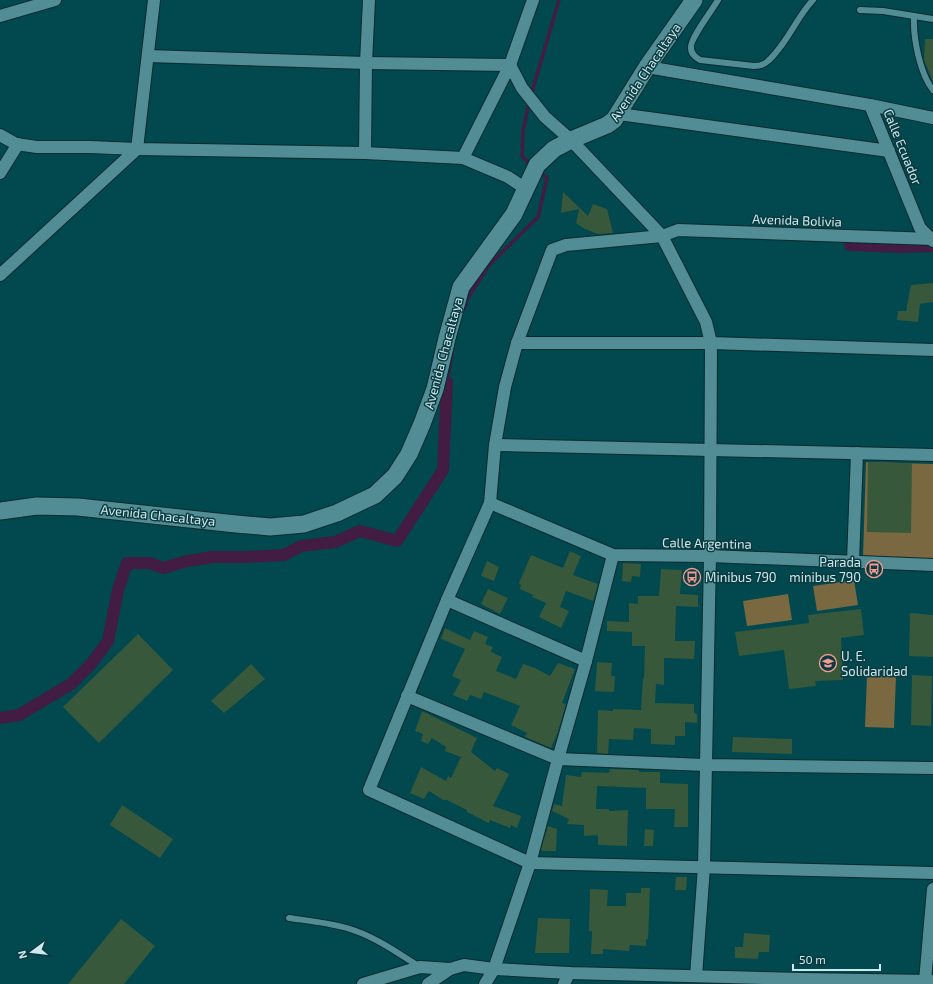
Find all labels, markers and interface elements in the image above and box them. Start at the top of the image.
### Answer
street label: Avenida Chacaltaya [606,20,684,124]
street label: Calle Ecuador [881,107,925,187]
street label: Avenida Bolivia [752,210,842,230]
street label: Avenida Chacaltaya [420,295,466,411]
street label: Avenida Chacaltaya [100,501,216,529]
street label: Calle Argentina [662,534,752,552]
place label: Parada minibus 790 [789,554,861,585]
bus stop icon: Parada minibus 790 [864,559,884,579]
bus stop icon: Minibus 790 [682,567,702,587]
place label: Minibus 790 [705,569,777,585]
place label: U. E. Solidaridad [841,648,908,679]
school or university icon: U. E. Solidaridad [818,653,838,673]
north arrow [12,932,52,972]
scale bar [793,946,880,972]
text: N [15,949,29,960]
text: 50 m [799,952,826,966]

